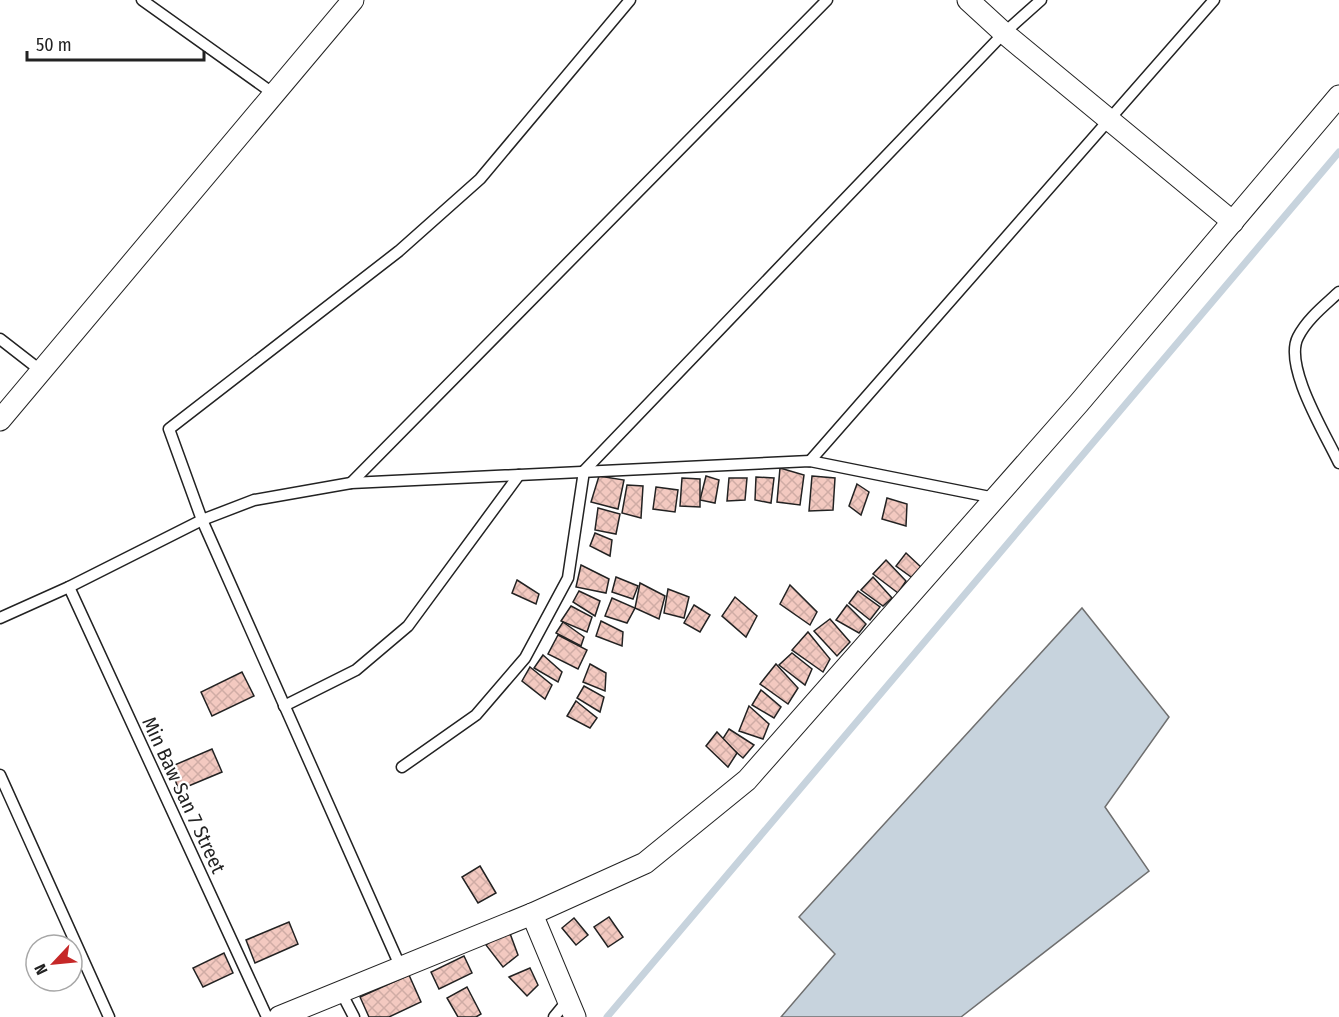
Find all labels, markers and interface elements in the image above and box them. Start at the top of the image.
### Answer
scale bar [27,24,204,62]
text: 50 m [36,34,72,56]
street label: Min Baw San 7 Street [137,713,231,877]
north arrow [24,933,84,993]
text: N [30,961,52,978]

